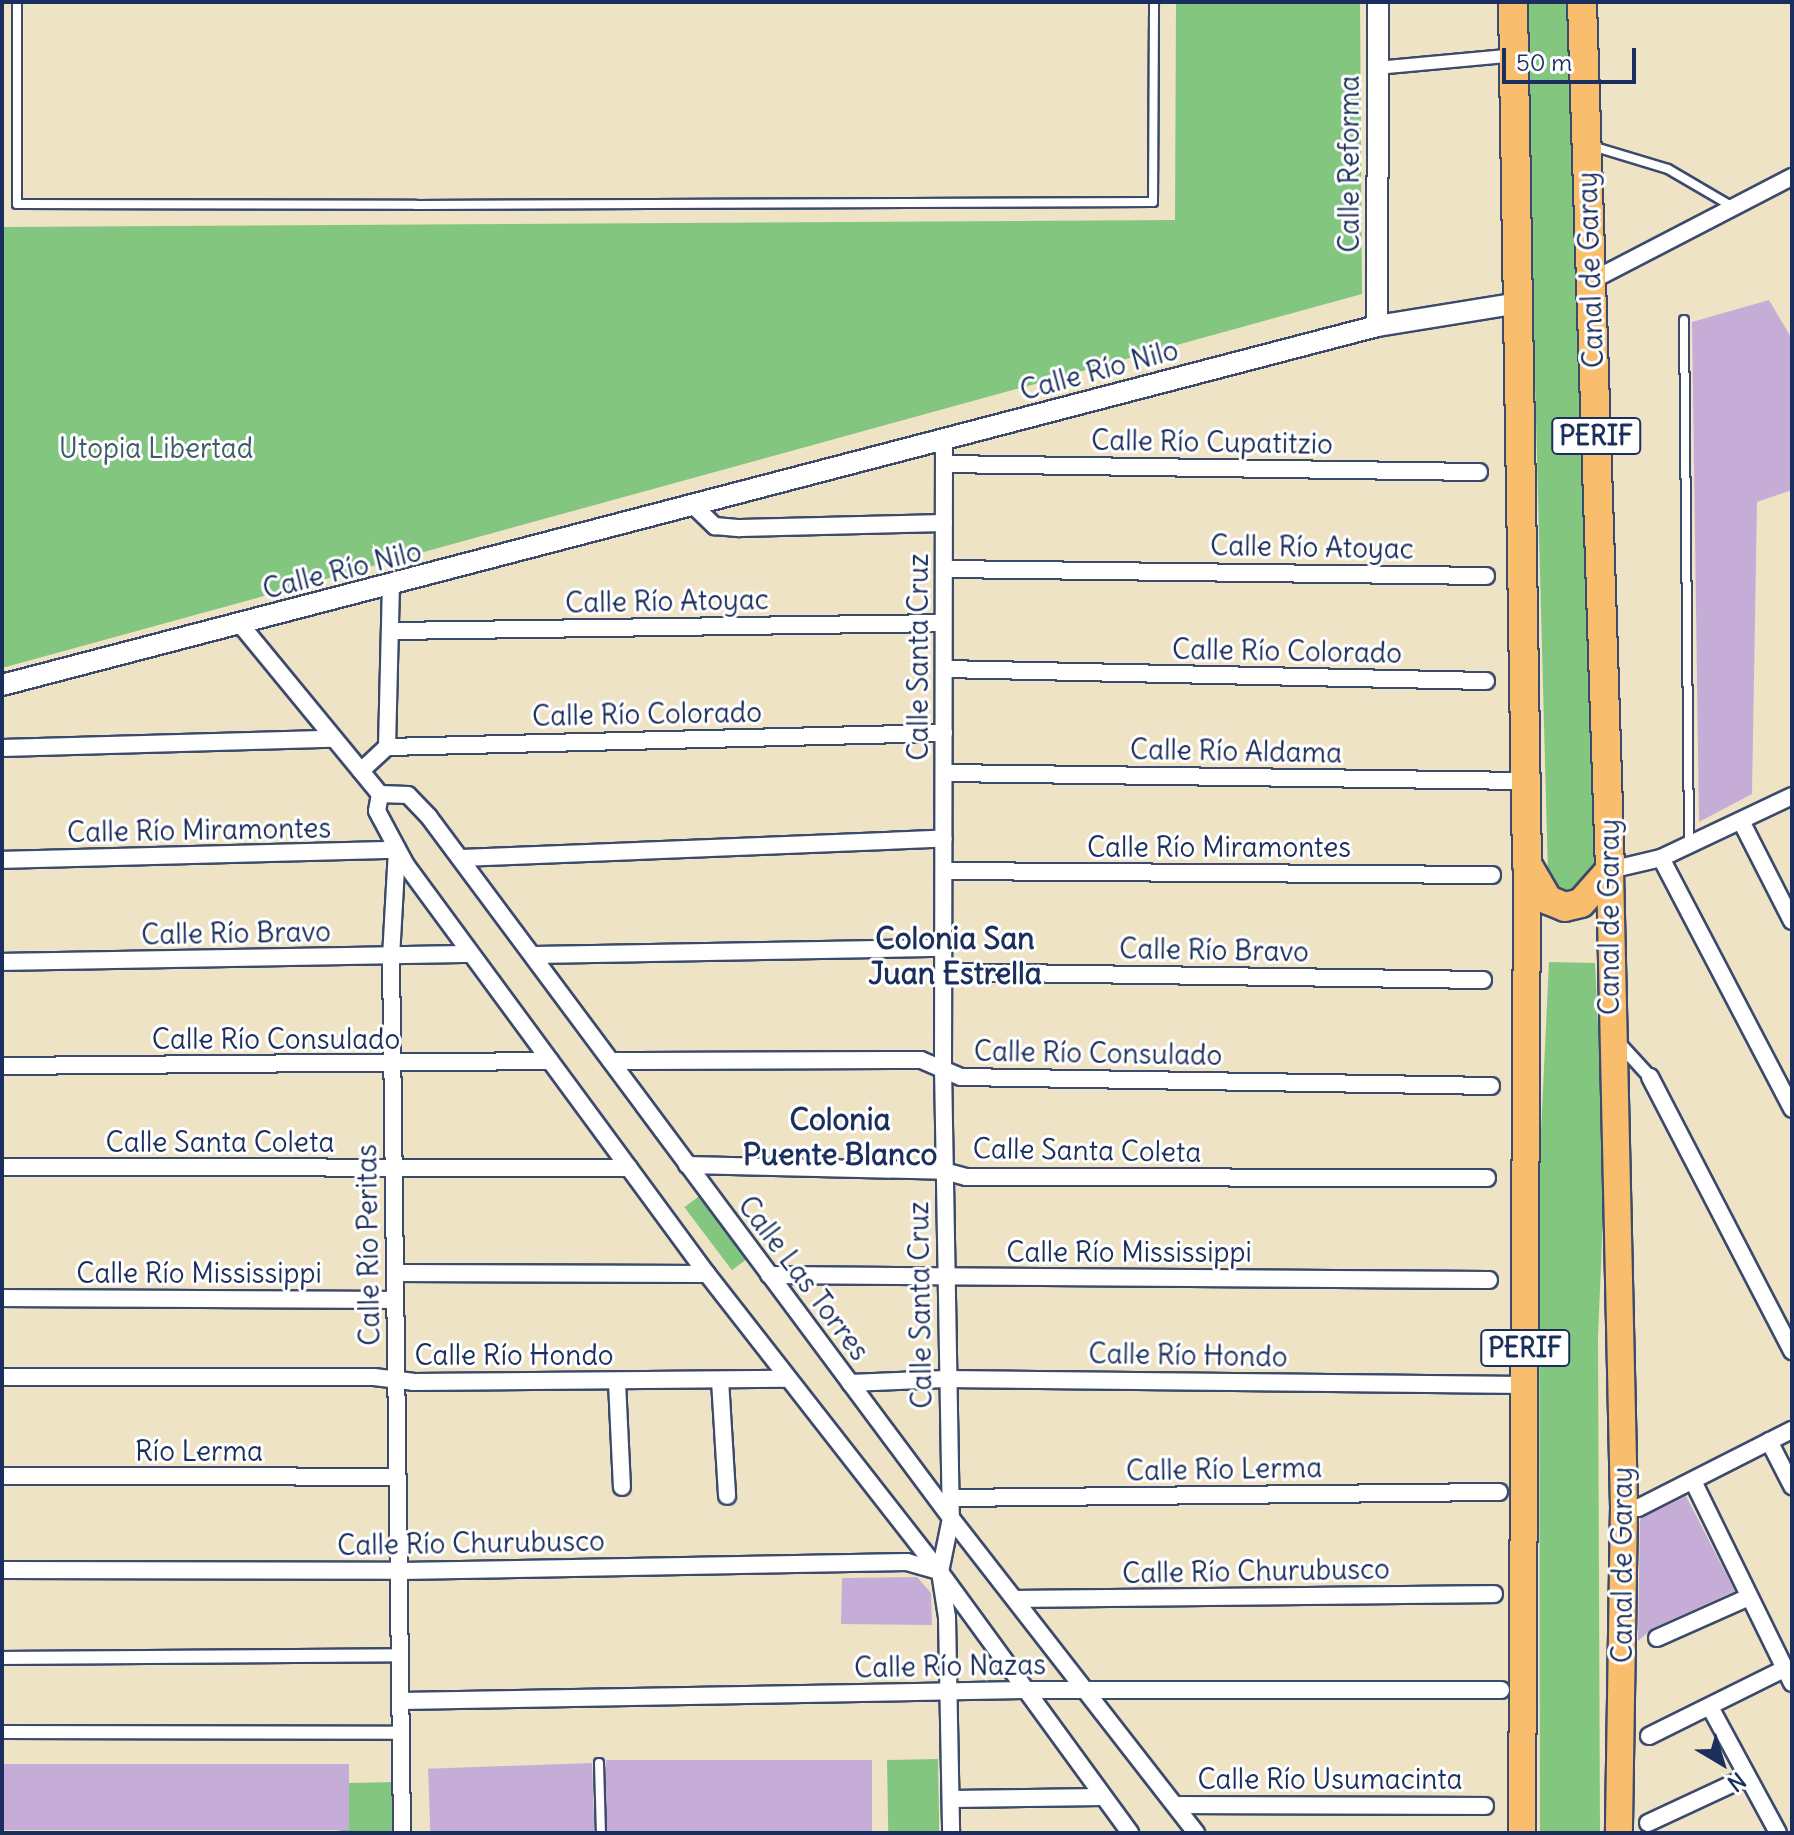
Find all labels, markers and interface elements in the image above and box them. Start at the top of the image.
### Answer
scale bar [1506,32,1640,82]
text: 50 m [1516,47,1572,77]
street label: Calle Reforma [1332,75,1366,253]
street label: Canal de Garay [1570,171,1610,369]
street label: Calle Río Nilo [1016,333,1182,407]
road number: PERIF [1550,414,1642,458]
street label: Calle Río Cupatitzio [1091,423,1333,461]
park label: Utopia Libertad [59,431,253,465]
street label: Calle Río Atoyac [1210,528,1414,566]
street label: Calle Río Nilo [259,534,425,606]
street label: Calle Santa Cruz [901,553,935,761]
street label: Calle Río Atoyac [565,582,769,620]
street label: Calle Río Colorado [1172,632,1402,670]
street label: Calle Río Colorado [532,695,762,733]
street label: Calle Río Aldama [1130,732,1342,770]
street label: Calle Río Miramontes [67,811,331,849]
street label: Canal de Garay [1592,819,1626,1015]
street label: Calle Río Miramontes [1087,830,1351,864]
street label: Calle Río Bravo [141,915,331,951]
district label: Colonia San Juan Estrella [868,920,1042,990]
street label: Calle Río Bravo [1119,932,1309,968]
street label: Calle Río Consulado [152,1022,400,1056]
street label: Calle Río Consulado [973,1034,1223,1072]
district label: Colonia Puente Blanco [743,1101,937,1172]
street label: Calle Santa Coleta [106,1125,334,1159]
street label: Calle Santa Coleta [972,1131,1202,1169]
street label: Calle Río Peritas [349,1144,387,1346]
street label: Calle Las Torres [731,1189,877,1367]
street label: Calle Santa Cruz [901,1201,939,1409]
street label: Calle Río Mississippi [1006,1235,1252,1269]
street label: Calle Río Mississippi [76,1256,322,1290]
road number: PERIF [1479,1326,1571,1370]
street label: Calle Río Hondo [1088,1336,1288,1374]
street label: Calle Río Hondo [414,1338,614,1372]
street label: Río Lerma [135,1434,263,1468]
street label: Calle Río Lerma [1126,1450,1322,1488]
street label: Canal de Garay [1605,1467,1639,1663]
street label: Calle Río Churubusco [337,1524,605,1562]
street label: Calle Río Churubusco [1122,1552,1390,1590]
street label: Calle Río Nazas [854,1648,1046,1684]
north arrow [1682,1723,1762,1803]
street label: Calle Río Usumacinta [1197,1762,1463,1796]
text: N [1722,1766,1751,1798]

